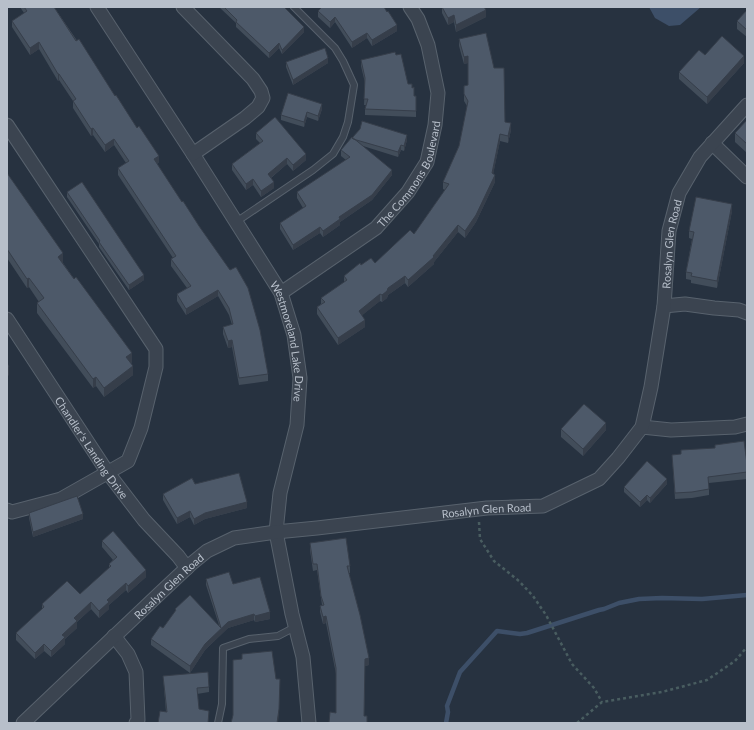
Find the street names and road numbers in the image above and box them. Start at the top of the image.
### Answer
street label: The Commons Boulevard [374,120,442,229]
street label: Rosalyn Glen Road [659,198,684,289]
street label: Westmoreland Lake Drive [268,278,307,402]
street label: Chandler's Landing Drive [53,394,132,501]
street label: Rosalyn Glen Road [441,500,532,520]
street label: Rosalyn Glen Road [131,550,206,621]

